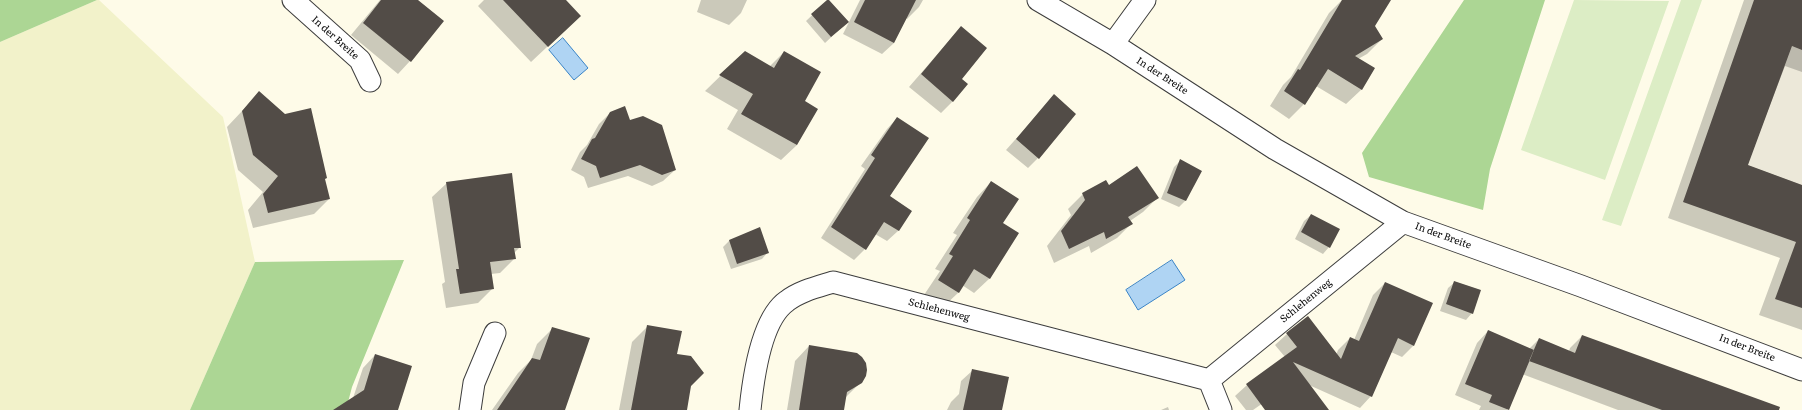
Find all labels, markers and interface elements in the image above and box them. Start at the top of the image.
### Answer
street label: In der Breite [309,14,361,62]
street label: In der Breite [1134,55,1190,97]
street label: In der Breite [1413,220,1473,252]
street label: Schlehenweg [1278,277,1334,325]
street label: Schlehenweg [907,296,971,324]
street label: In der Breite [1717,332,1777,364]

